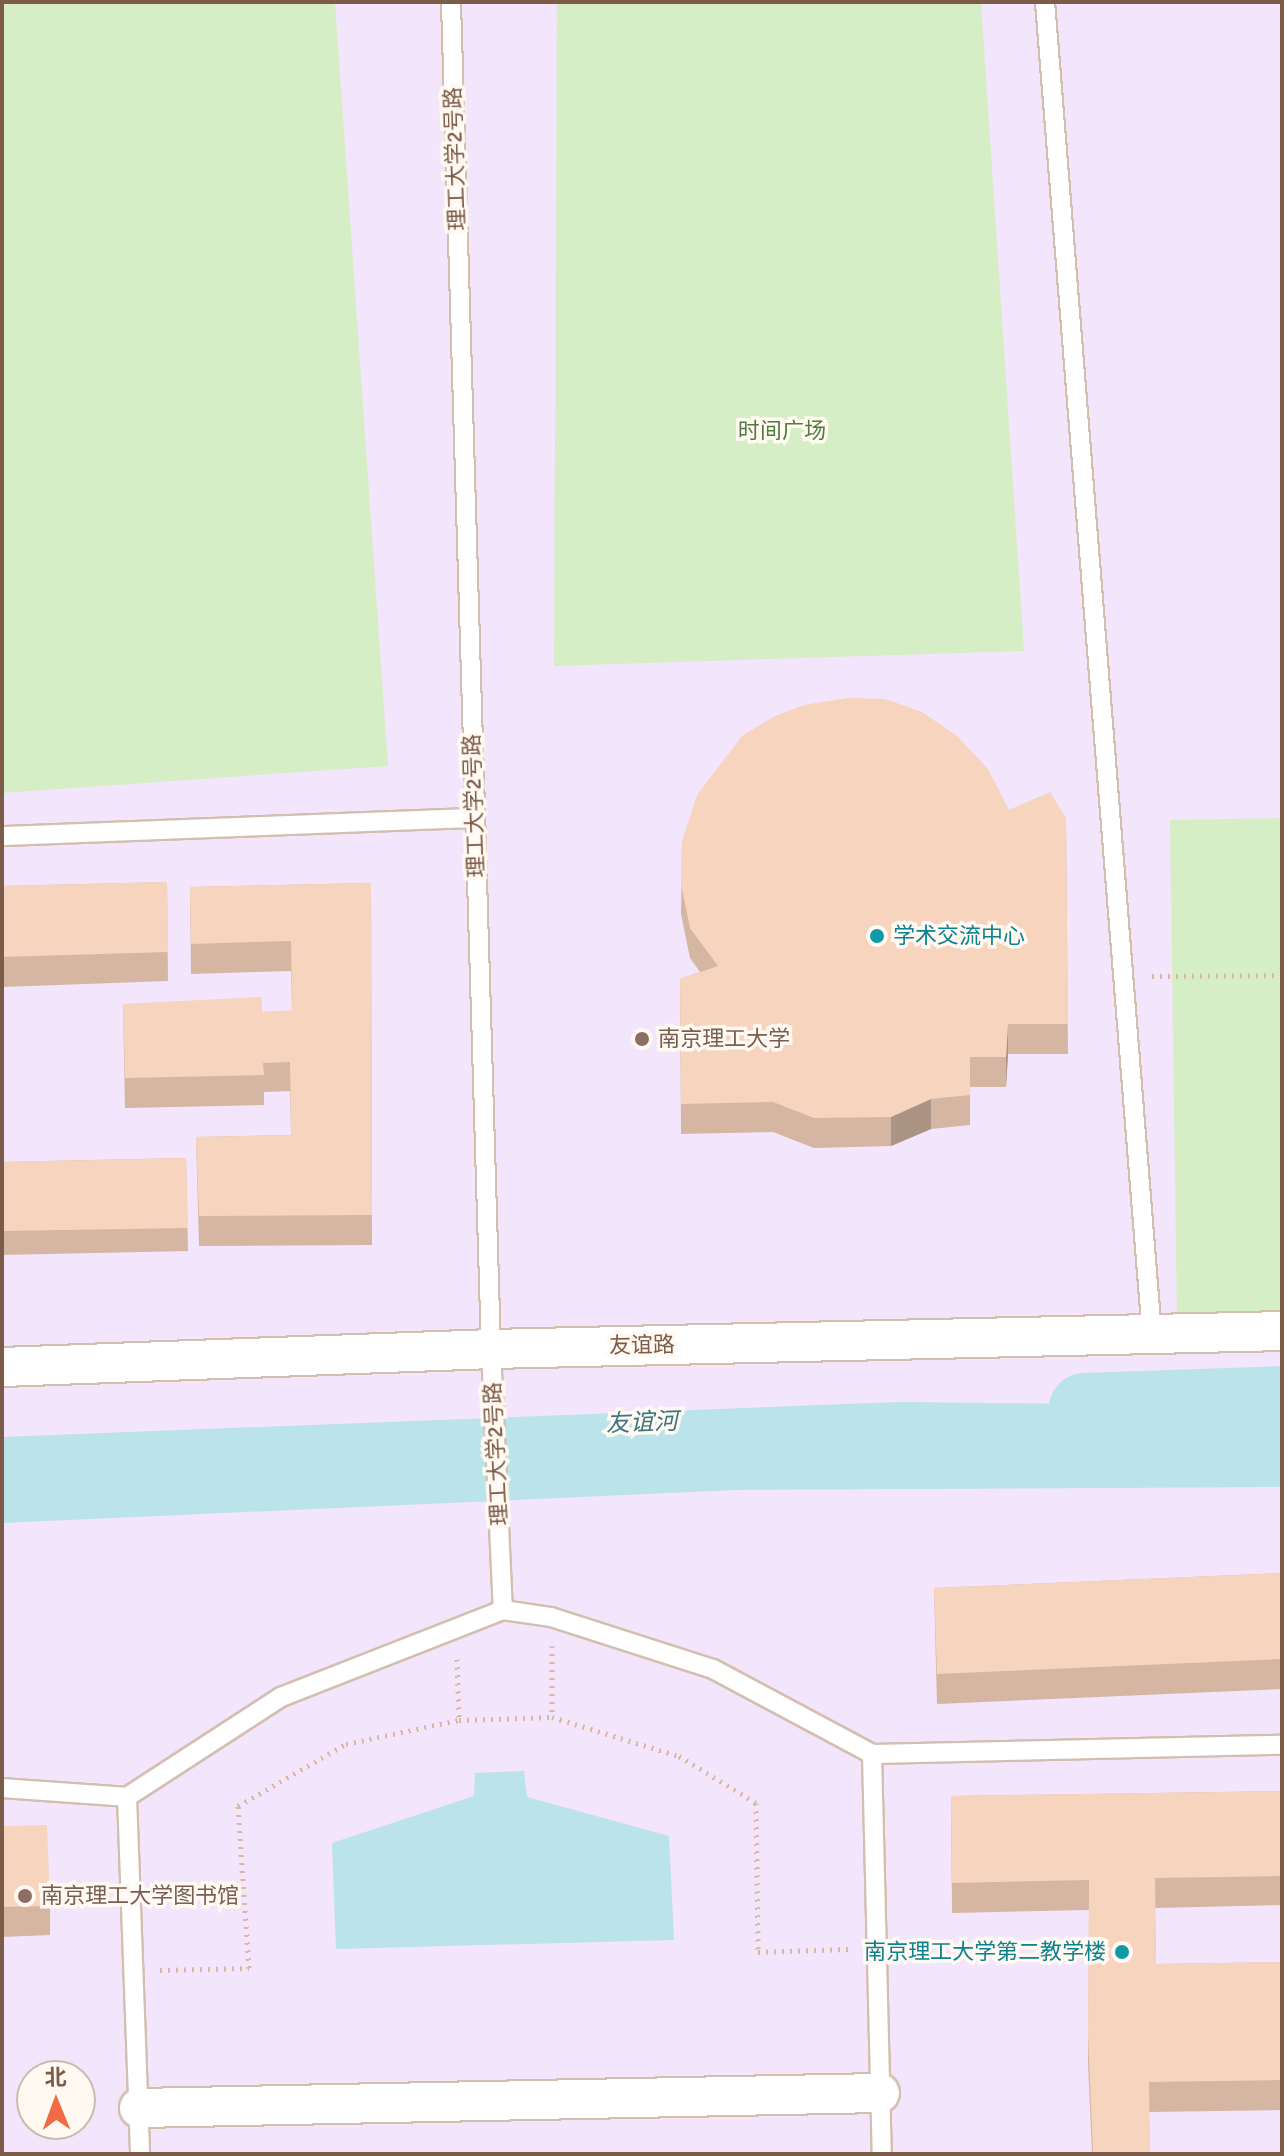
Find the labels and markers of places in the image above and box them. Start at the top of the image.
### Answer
place label: 学术交流中心 [893,923,1025,949]
marker: 学术交流中心 [868,927,886,945]
place label: 南京理工大学 [658,1026,790,1052]
marker: 南京理工大学 [633,1030,651,1048]
place label: 南京理工大学图书馆 [41,1883,239,1909]
marker: 南京理工大学图书馆 [16,1887,34,1905]
place label: 南京理工大学第二教学楼 [864,1939,1106,1965]
marker: 南京理工大学第二教学楼 [1113,1943,1131,1961]

